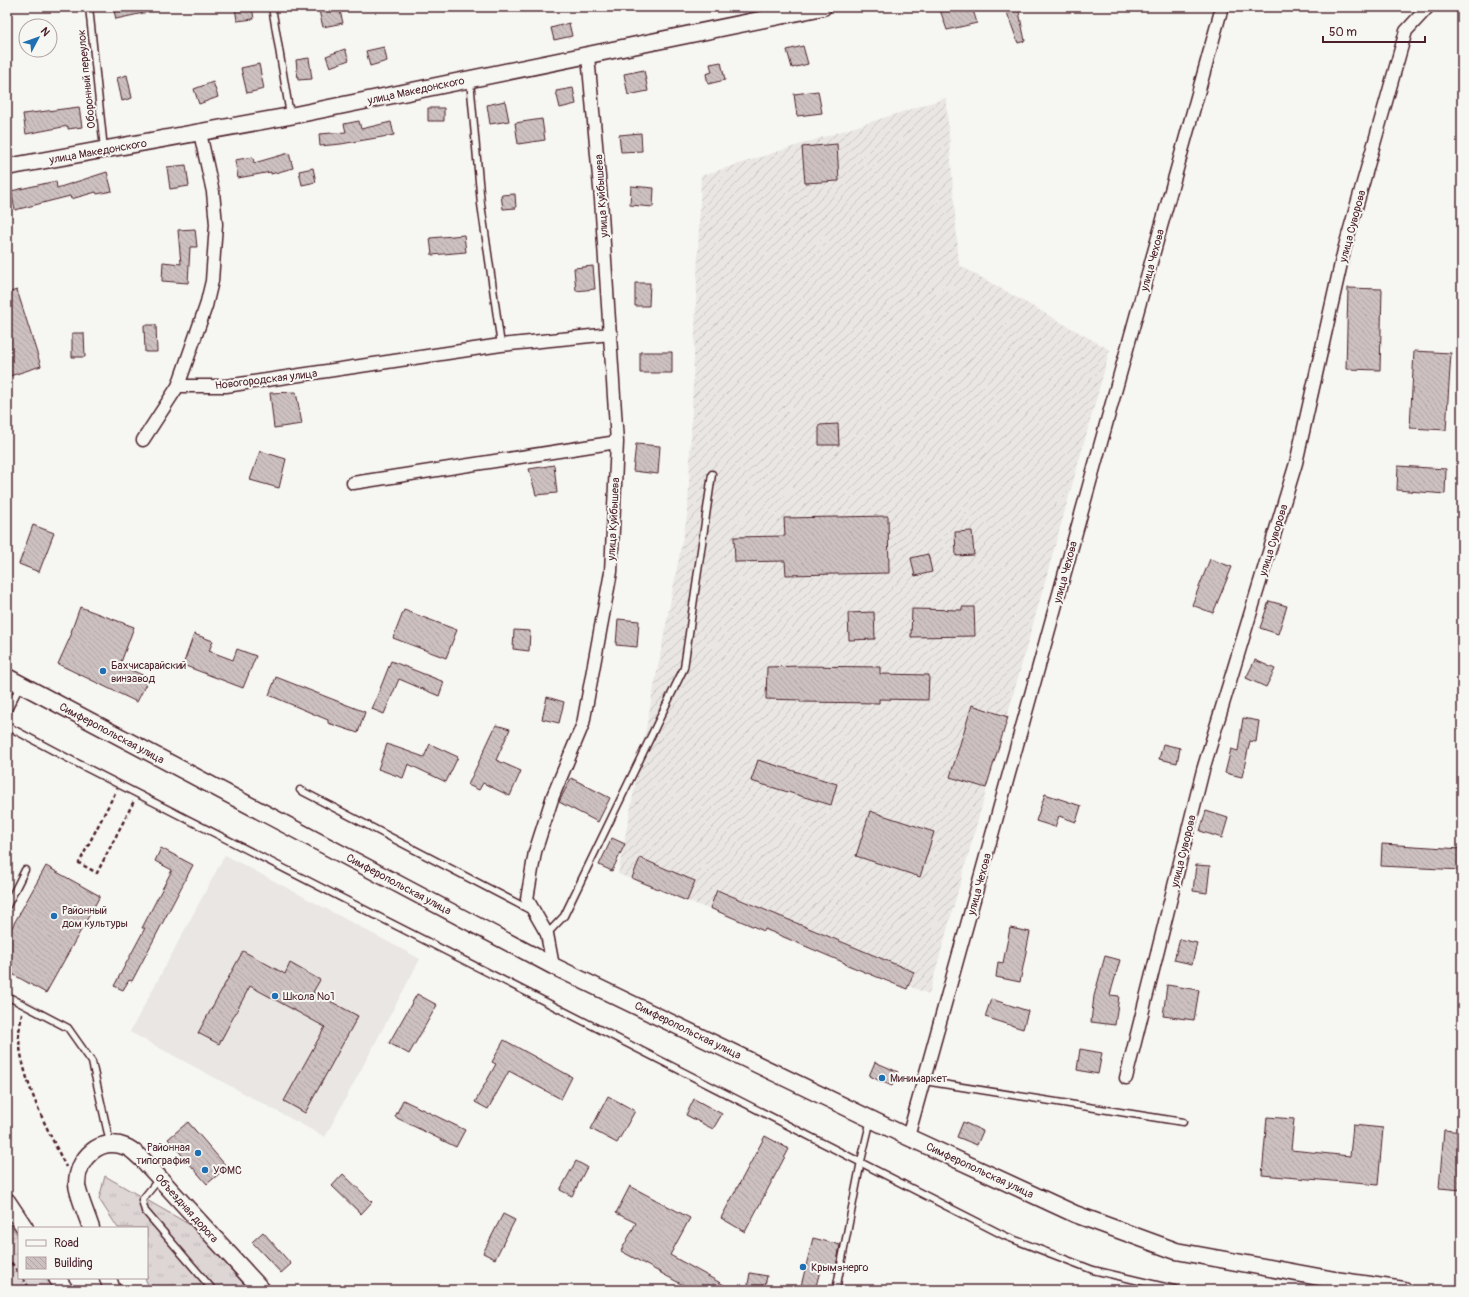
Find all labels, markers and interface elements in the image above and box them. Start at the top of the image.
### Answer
north arrow [18,18,58,58]
scale bar [1323,18,1425,44]
text: N [38,25,53,39]
text: 50 m [1329,25,1357,40]
street label: Оборонный переулок [75,28,98,129]
street label: улица Македонского [365,74,466,107]
street label: улица Македонского [47,137,148,167]
street label: улица Куйбышева [592,154,611,239]
street label: улица Суворова [1336,189,1368,265]
street label: улица Чехова [1138,228,1167,294]
street label: Новогородская улица [214,367,318,392]
street label: улица Куйбышева [605,477,622,562]
street label: улица Суворова [1256,503,1291,578]
street label: улица Чехова [1051,540,1080,606]
place label: Бахчисарайский винзавод [111,659,186,685]
marker: Бахчисарайский винзавод [98,666,108,676]
street label: Симферопольская улица [57,700,166,767]
street label: улица Суворова [1168,814,1199,890]
street label: Симферопольская улица [344,851,453,918]
street label: улица Чехова [965,852,994,918]
place label: Районный дом культуры [62,904,128,930]
marker: Районный дом культуры [49,911,59,921]
place label: Школа №1 [283,990,335,1003]
marker: Школа №1 [270,991,280,1001]
street label: Симферопольская улица [632,999,743,1062]
place label: Минимаркет [890,1072,948,1085]
marker: Минимаркет [877,1073,887,1083]
street label: Симферопольская улица [924,1140,1036,1201]
place label: Районная типография [136,1141,190,1167]
marker: Районная типография [193,1148,203,1158]
place label: УФМС [213,1164,242,1177]
marker: УФМС [200,1165,210,1175]
street label: Объездная дорога [152,1171,221,1245]
legend [18,1227,148,1279]
text: Road [54,1236,79,1251]
text: Building [54,1256,93,1271]
place label: Крымэнерго [811,1261,869,1274]
marker: Крымэнерго [798,1262,808,1272]

